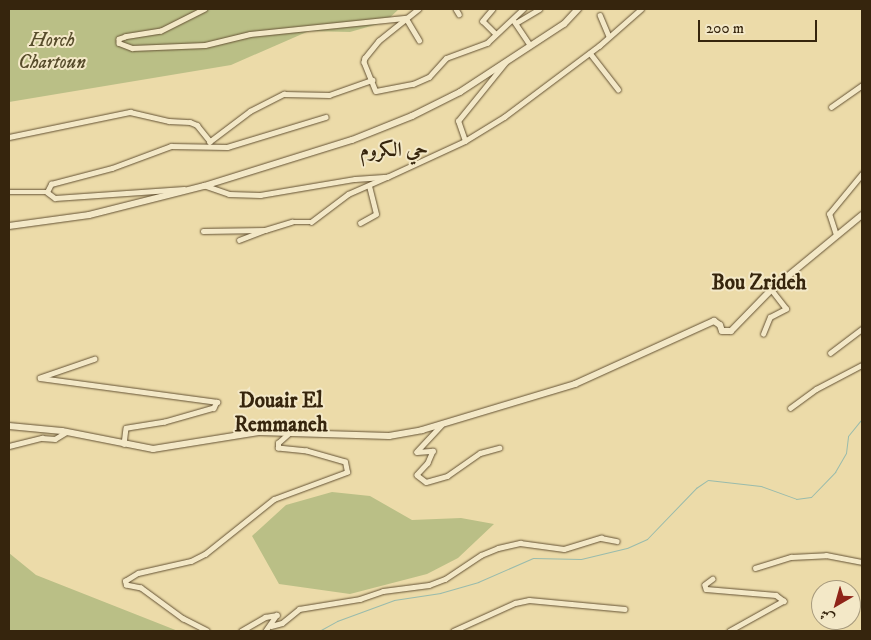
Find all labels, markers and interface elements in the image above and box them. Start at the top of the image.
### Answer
scale bar [701,10,820,42]
text: 200 m [706,19,744,38]
park label: Horch Chartoun [18,30,86,74]
district label: حي الكروم [360,138,428,162]
district label: Bou Zrideh [711,270,807,296]
district label: Douair El Remmaneh [234,388,328,438]
north arrow [811,580,861,630]
text: ش [816,605,838,627]

